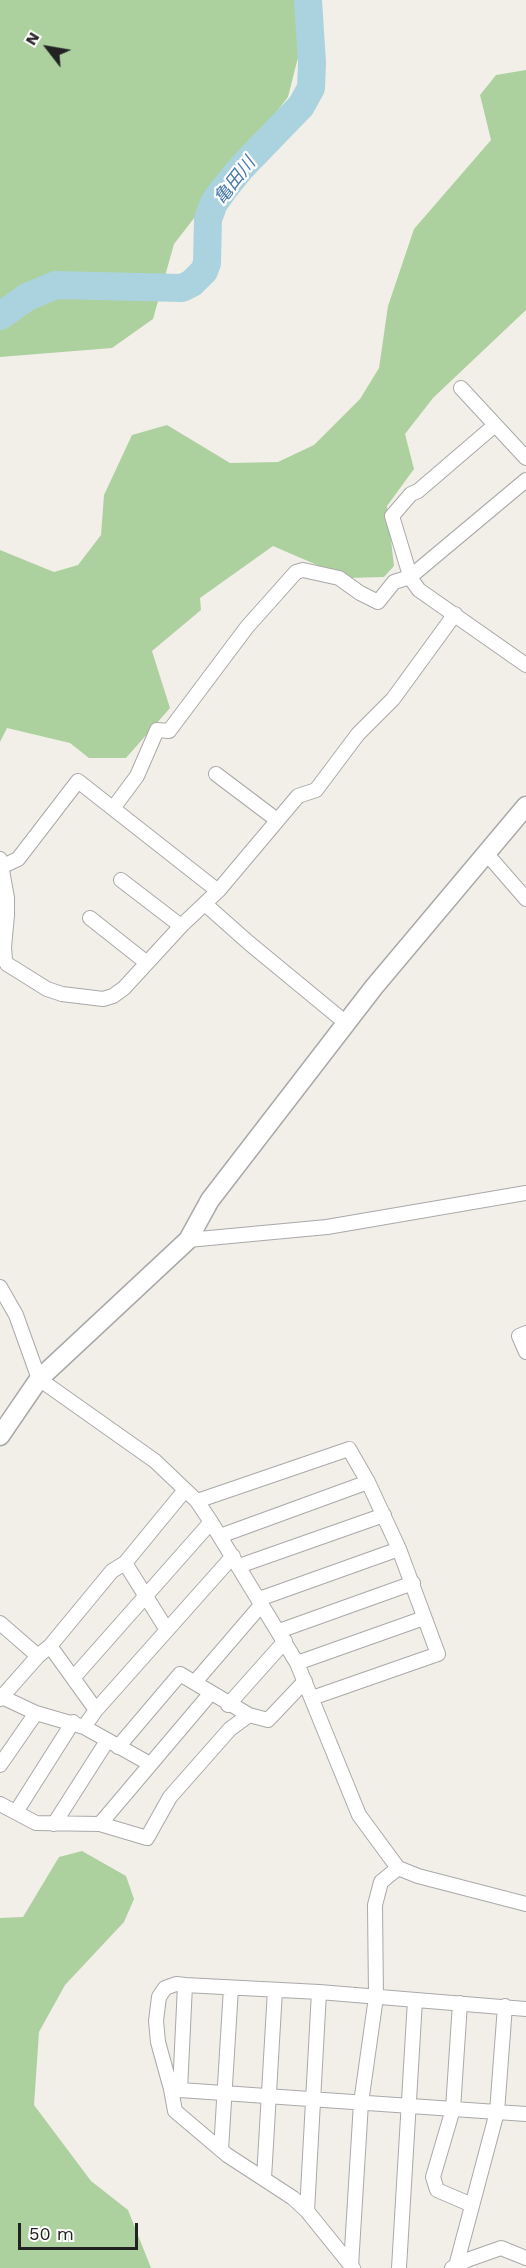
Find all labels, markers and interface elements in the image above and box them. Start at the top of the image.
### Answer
north arrow [18,18,78,78]
text: N [21,29,43,48]
water label: 亀田川 [210,153,260,209]
scale bar [21,2211,141,2249]
text: 50 m [29,2223,74,2244]

